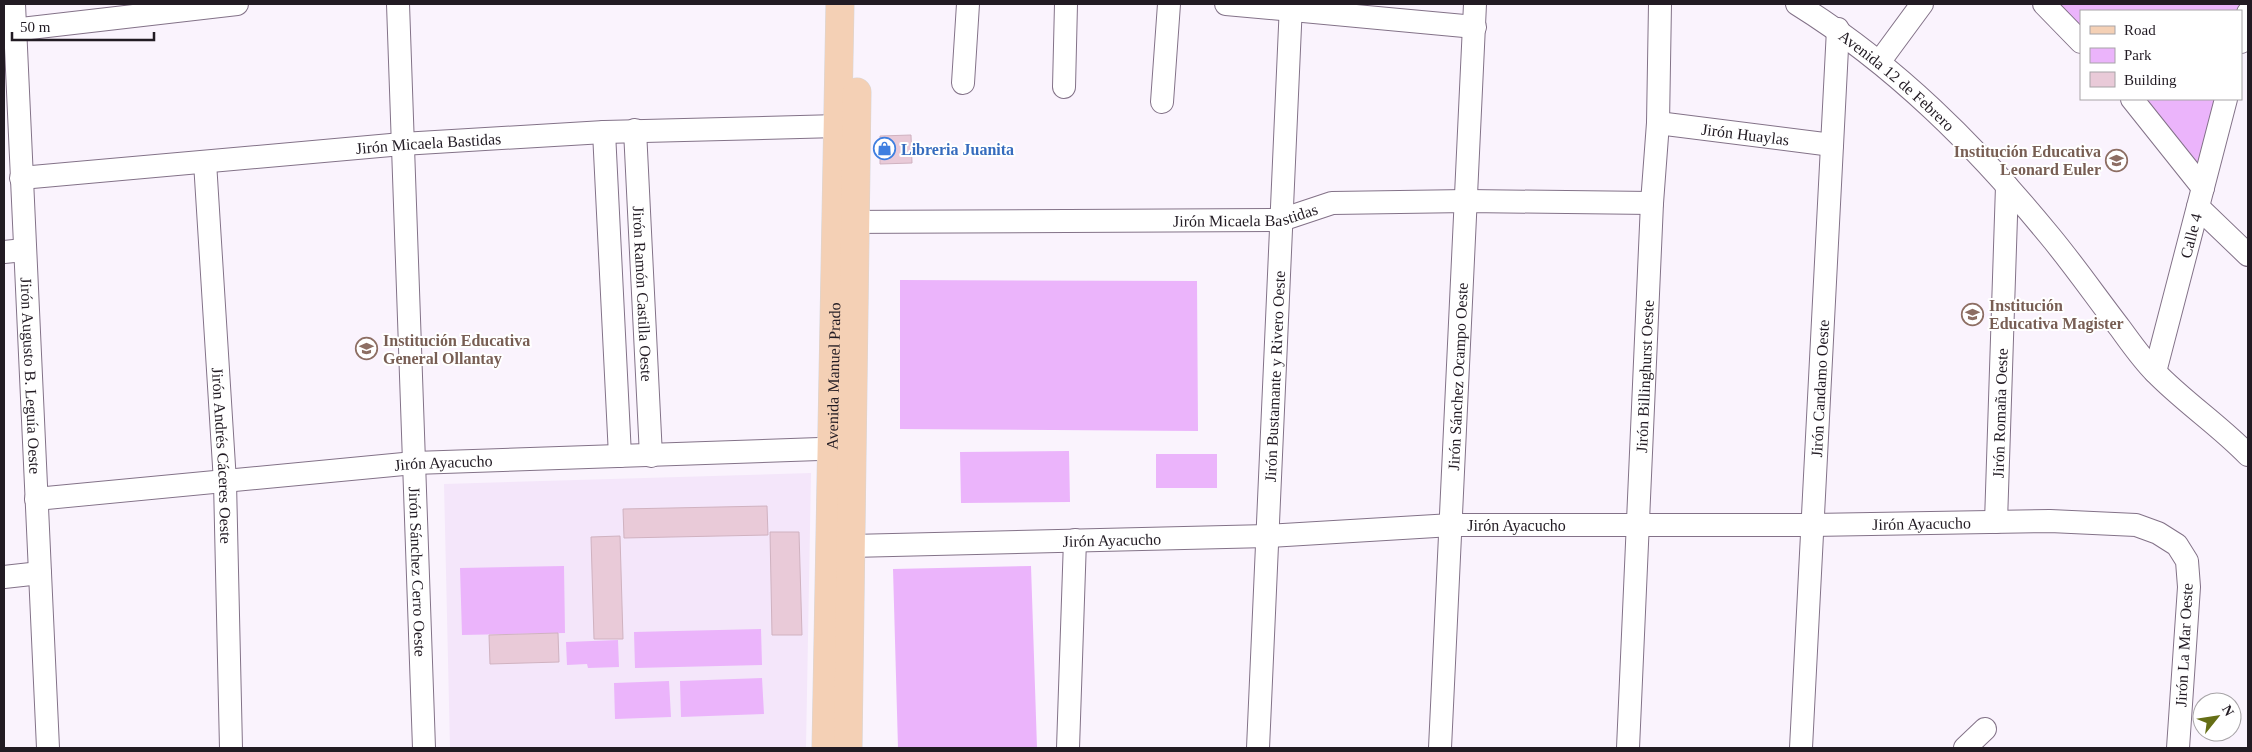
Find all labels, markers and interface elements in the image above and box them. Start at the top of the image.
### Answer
scale bar [12,10,155,42]
legend [2080,10,2242,100]
text: 50 m [20,19,51,35]
text: Road [2124,22,2156,38]
street label: Avenida 12 de Febrero [1836,27,1958,134]
text: Park [2124,47,2152,63]
text: Building [2124,72,2177,88]
street label: Jirón Huaylas [1700,120,1790,148]
street label: Jirón Micaela Bastidas [355,130,502,157]
shop icon: Libreria Juanita [873,137,897,161]
place label: Libreria Juanita [901,141,1014,158]
place label: Institución Educativa Leonard Euler [1954,143,2101,178]
school or university icon: Institución Educativa Leonard Euler [2105,148,2129,172]
street label: Jirón Micaela Bastidas [1173,200,1320,229]
street label: Jirón Ramón Castilla Oeste [630,206,656,382]
street label: Calle 4 [2177,211,2204,260]
street label: Jirón Bustamante y Rivero Oeste [1261,270,1288,482]
street label: Jirón Augusto B. Leguía Oeste [18,277,44,474]
street label: Jirón Sánchez Ocampo Oeste [1445,282,1470,471]
place label: Institución Educativa Magister [1989,297,2124,333]
street label: Jirón Billinghurst Oeste [1633,300,1656,453]
street label: Avenida Manuel Prado [823,302,843,450]
school or university icon: Institución Educativa Magister [1961,302,1985,326]
street label: Jirón Candamo Oeste [1807,319,1832,458]
place label: Institución Educativa General Ollantay [383,332,530,368]
school or university icon: Institución Educativa General Ollantay [355,337,379,361]
street label: Jirón Romaña Oeste [1989,348,2010,478]
street label: Jirón Andrés Cáceres Oeste [209,367,235,544]
street label: Jirón Ayacucho [393,452,493,473]
street label: Jirón Sánchez Cerro Oeste [406,486,429,657]
street label: Jirón Ayacucho [1872,514,1971,533]
street label: Jirón Ayacucho [1467,517,1566,535]
street label: Jirón Ayacucho [1062,530,1161,549]
street label: Jirón La Mar Oeste [2172,583,2196,707]
north arrow [2192,692,2242,742]
text: N [2219,703,2237,719]

